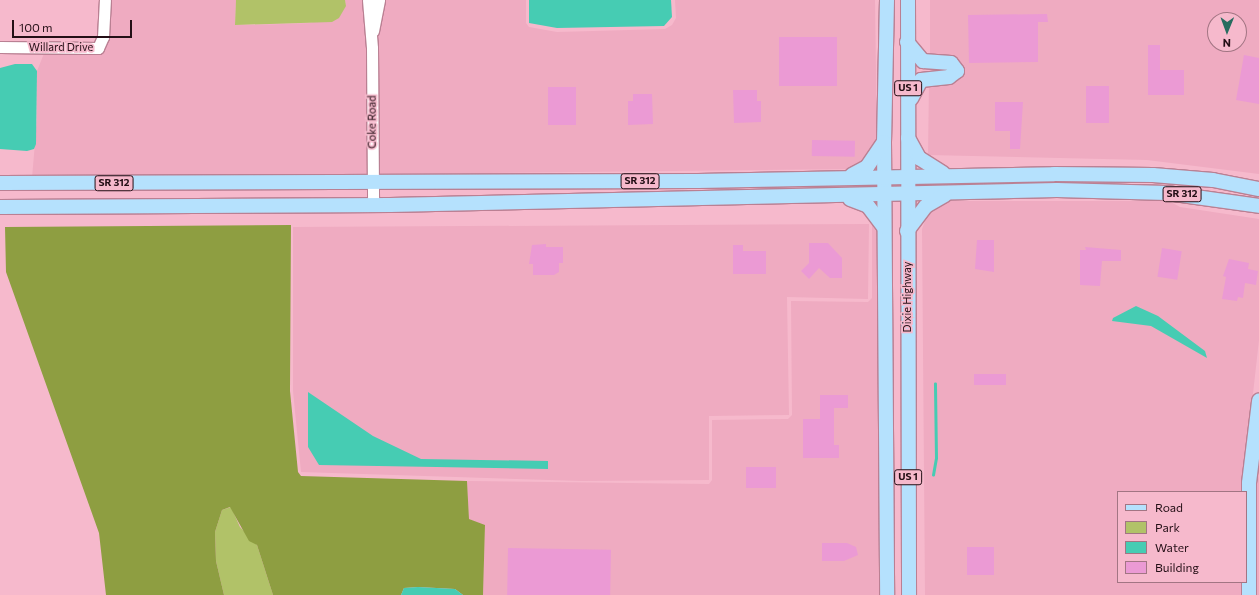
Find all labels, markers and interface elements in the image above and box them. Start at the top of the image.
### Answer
scale bar [14,12,134,38]
north arrow [1207,12,1247,52]
text: 100 m [19,20,53,34]
text: N [1223,37,1231,50]
street label: Willard Drive [29,40,93,54]
road number: US 1 [894,80,922,96]
street label: Coke Road [365,95,379,149]
road number: SR 312 [620,173,660,189]
road number: SR 312 [94,175,134,191]
road number: SR 312 [1162,186,1202,202]
street label: Dixie Highway [900,262,914,332]
road number: US 1 [894,469,922,485]
legend [1117,491,1247,583]
text: Road [1155,500,1183,514]
text: Park [1155,520,1180,534]
text: Water [1155,540,1189,554]
text: Building [1155,560,1199,574]

